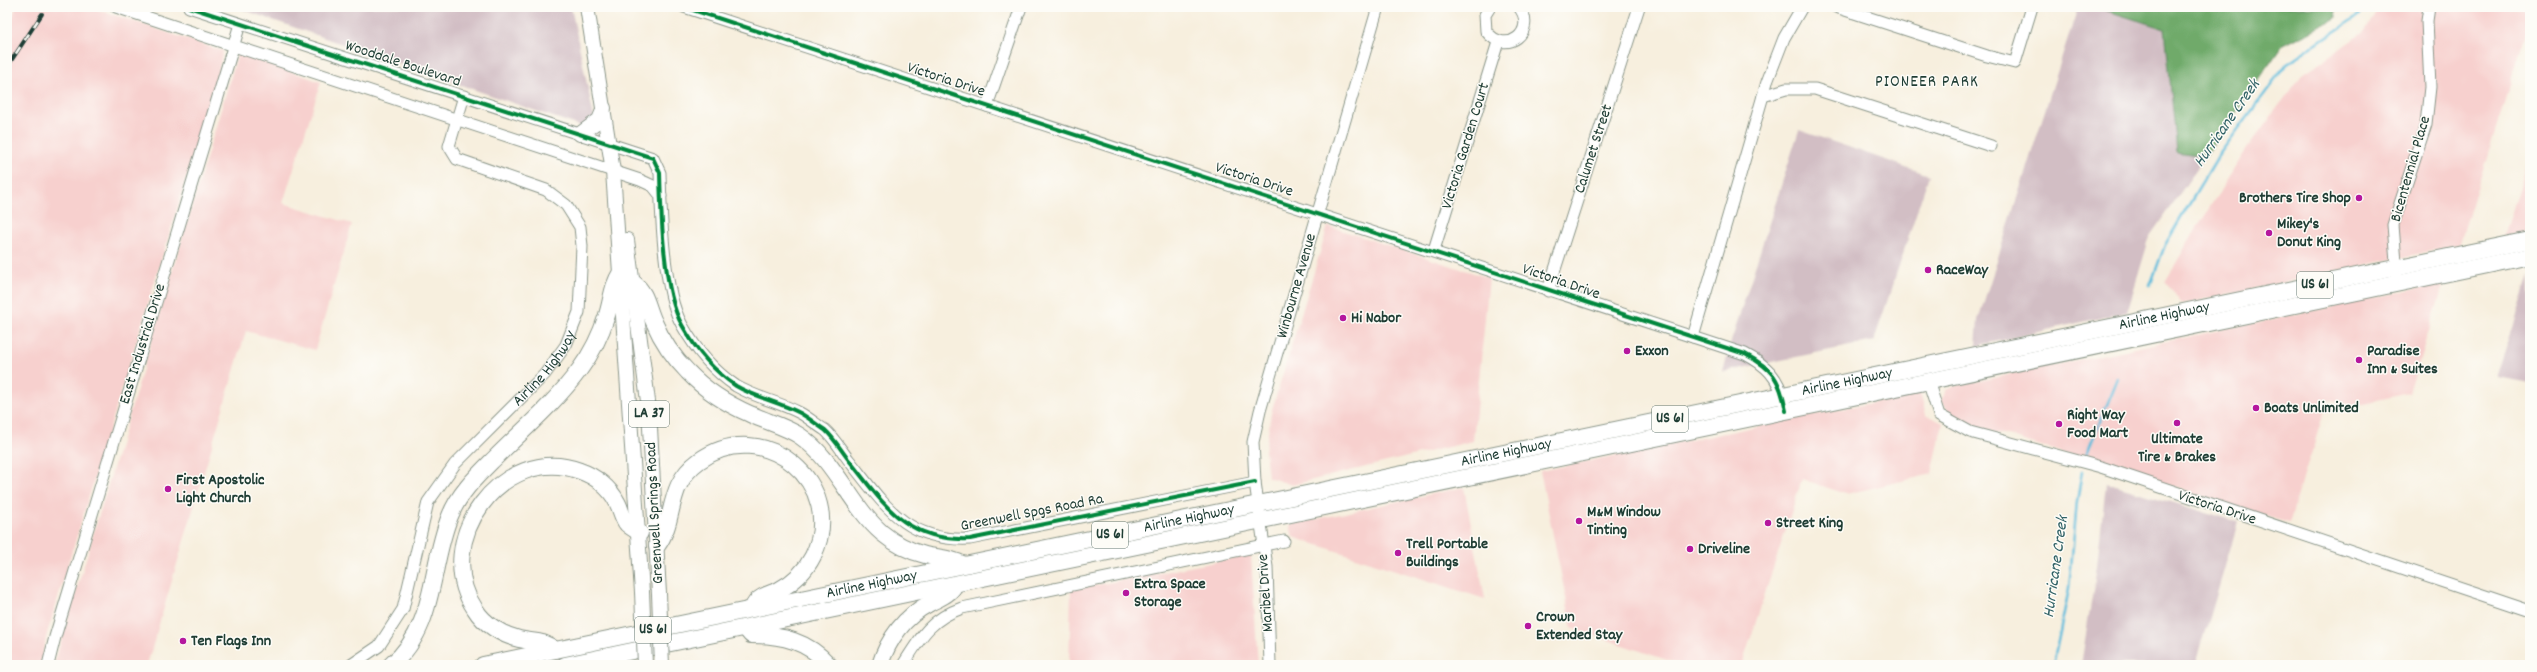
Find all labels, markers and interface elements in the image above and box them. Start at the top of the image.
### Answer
street label: Wooddale Boulevard [342,34,464,94]
street label: Victoria Drive [904,57,988,103]
district label: PIONEER PARK [1875,71,1979,95]
water label: Hurricane Creek [2189,74,2268,173]
street label: Victoria Garden Court [1436,80,1496,212]
street label: Calumet Street [1569,101,1619,197]
street label: Bicentennial Place [2385,113,2437,225]
street label: Victoria Drive [1212,157,1296,203]
place label: Brothers Tire Shop [2239,187,2351,210]
marker: Brothers Tire Shop [2354,193,2364,203]
place label: Mikey's Donut King [2277,213,2341,254]
marker: Mikey's Donut King [2264,228,2274,238]
street label: Winbourne Avenue [1271,231,1323,341]
street label: Victoria Drive [1519,258,1603,306]
place label: RaceWay [1936,259,1989,282]
marker: RaceWay [1923,265,1933,275]
road number: US 61 [2297,272,2333,298]
street label: East Industrial Drive [114,281,172,407]
street label: Airline Highway [2117,295,2212,337]
place label: Hi Nabor [1351,307,1402,330]
marker: Hi Nabor [1338,313,1348,323]
street label: Airline Highway [507,327,582,412]
place label: Exxon [1635,340,1669,363]
place label: Paradise Inn & Suites [2367,340,2438,381]
marker: Exxon [1622,346,1632,356]
marker: Paradise Inn & Suites [2354,355,2364,365]
street label: Airline Highway [1799,361,1895,402]
place label: Boats Unlimited [2264,397,2359,420]
road number: LA 37 [629,401,669,427]
marker: Boats Unlimited [2251,403,2261,413]
place label: Right Way Food Mart [2067,404,2128,445]
road number: US 61 [1652,406,1688,432]
marker: Ultimate Tire & Brakes [2172,418,2182,428]
marker: Right Way Food Mart [2054,419,2064,429]
place label: Ultimate Tire & Brakes [2138,428,2216,469]
street label: Airline Highway [1459,432,1554,473]
street label: Greenwell Springs Road [640,441,670,585]
place label: First Apostolic Light Church [176,469,265,510]
marker: First Apostolic Light Church [163,484,173,494]
street label: Victoria Drive [2175,485,2259,531]
street label: Greenwell Spgs Road Ra [959,488,1106,538]
street label: Airline Highway [1141,498,1237,539]
place label: M&M Window Tinting [1587,501,1661,542]
place label: Street King [1776,512,1843,535]
water label: Hurricane Creek [2038,513,2076,619]
marker: M&M Window Tinting [1574,516,1584,526]
marker: Street King [1763,518,1773,528]
road number: US 61 [1092,522,1128,548]
place label: Trell Portable Buildings [1406,533,1488,574]
place label: Driveline [1698,538,1750,561]
marker: Driveline [1685,544,1695,554]
marker: Trell Portable Buildings [1393,548,1403,558]
street label: Maribel Drive [1252,553,1280,633]
street label: Airline Highway [824,564,920,605]
place label: Extra Space Storage [1134,573,1206,614]
marker: Extra Space Storage [1121,588,1131,598]
place label: Crown Extended Stay [1536,606,1624,647]
road number: US 61 [635,617,671,643]
marker: Crown Extended Stay [1523,621,1533,631]
place label: Ten Flags Inn [191,630,271,653]
marker: Ten Flags Inn [178,636,188,646]

